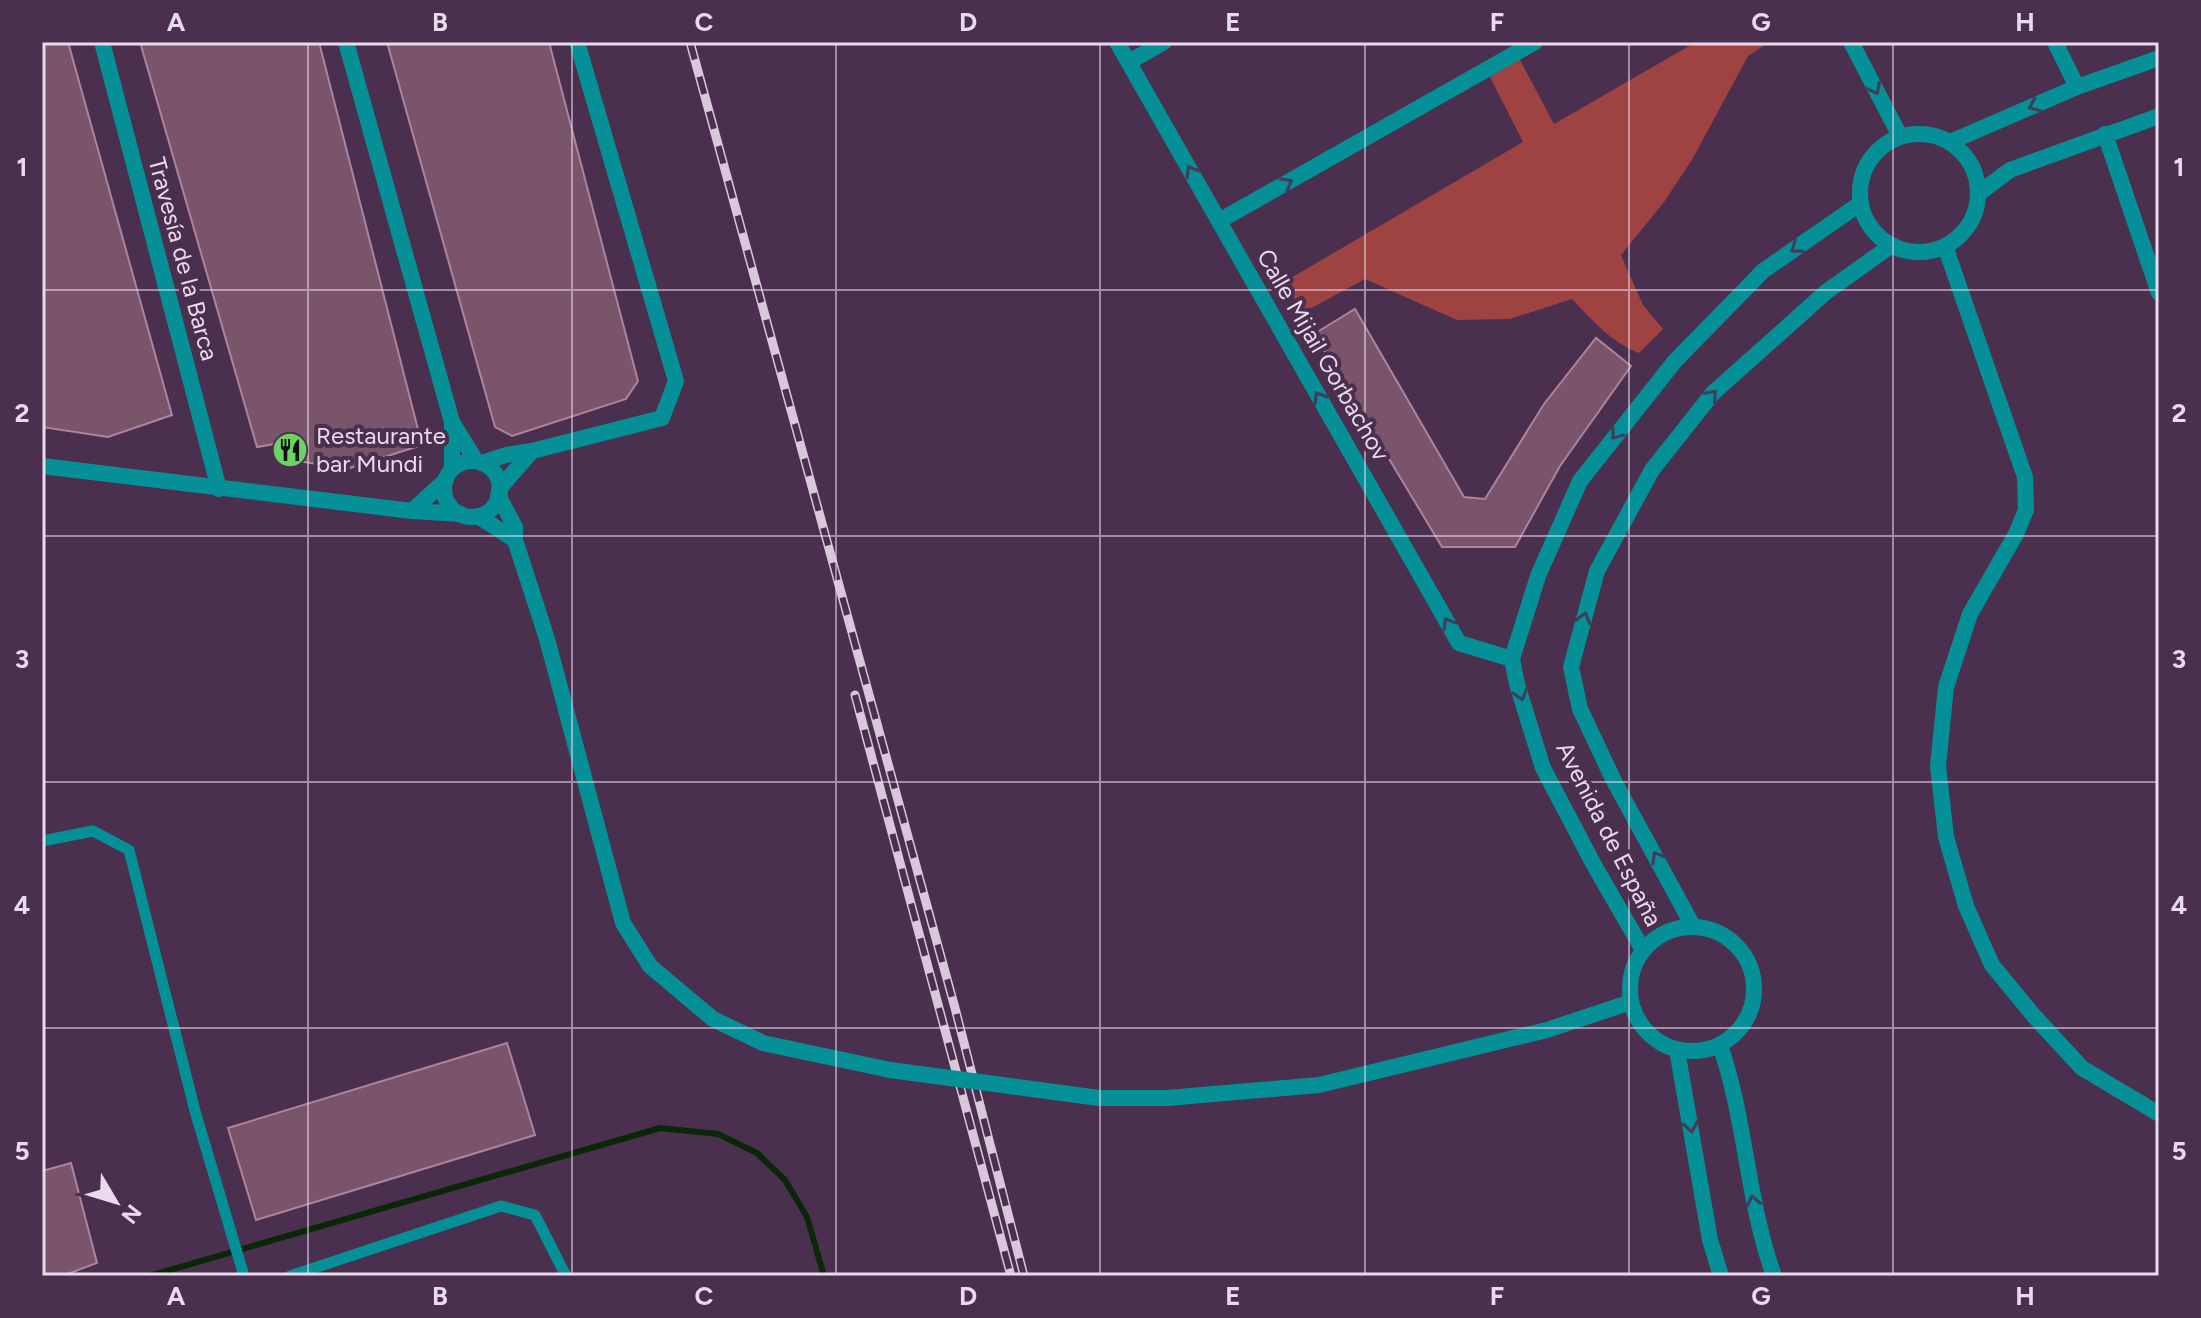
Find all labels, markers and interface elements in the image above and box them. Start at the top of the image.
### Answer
text: A [167,6,186,38]
text: B [432,6,448,38]
text: C [695,6,714,38]
text: D [959,6,977,38]
text: E [1225,6,1241,38]
text: F [1490,6,1504,38]
text: G [1751,6,1771,38]
text: H [2015,6,2035,38]
one-way arrow [1866,81,1881,96]
one-way arrow [2028,96,2042,112]
text: 1 [17,151,27,183]
text: 1 [2174,151,2184,183]
street label: Travesía de la Barca [142,154,225,364]
one-way arrow [1185,166,1201,180]
one-way arrow [1278,177,1293,193]
one-way arrow [1791,238,1805,253]
street label: Calle Mijail Gorbachov [1251,244,1396,466]
one-way arrow [1703,390,1717,405]
one-way arrow [1313,392,1329,406]
text: 2 [14,397,30,429]
text: 2 [2171,397,2187,429]
place label: Restaurante bar Mundi [316,421,446,478]
one-way arrow [1612,425,1626,440]
restaurant icon: Restaurante bar Mundi [271,431,309,469]
one-way arrow [1575,612,1592,626]
one-way arrow [1442,617,1458,632]
text: 3 [15,643,29,675]
text: 3 [2172,643,2186,675]
one-way arrow [1511,688,1527,702]
street label: Avenida de España [1550,737,1668,931]
one-way arrow [1651,851,1666,865]
text: 4 [14,889,30,921]
text: 4 [2171,889,2187,921]
one-way arrow [1681,1120,1698,1133]
text: 5 [14,1135,30,1167]
text: 5 [2171,1135,2187,1167]
north arrow [76,1162,156,1242]
one-way arrow [1745,1195,1762,1208]
text: N [115,1199,147,1229]
text: A [167,1280,186,1312]
text: B [432,1280,448,1312]
text: C [695,1280,714,1312]
text: D [959,1280,977,1312]
text: E [1225,1280,1241,1312]
text: F [1490,1280,1504,1312]
text: G [1751,1280,1771,1312]
text: H [2015,1280,2035,1312]

